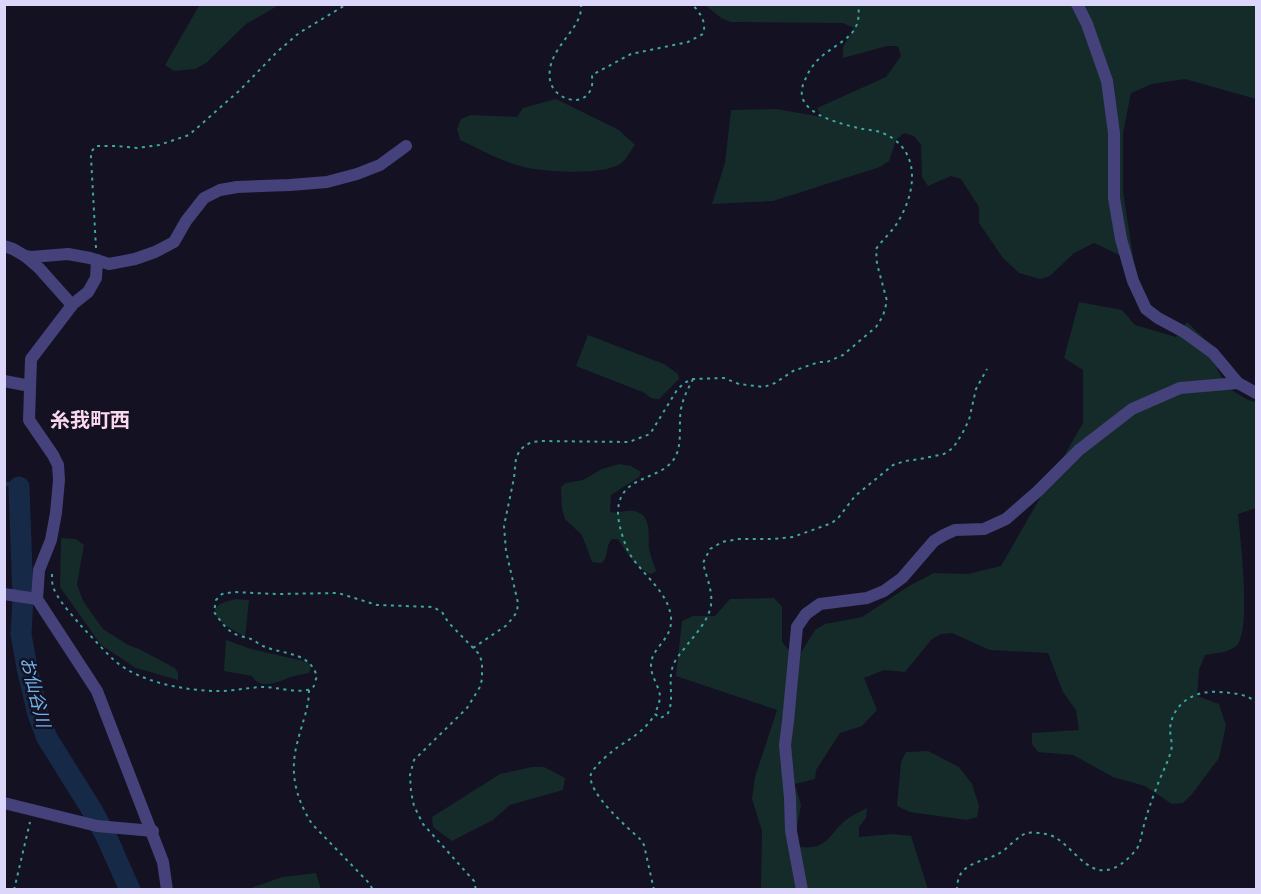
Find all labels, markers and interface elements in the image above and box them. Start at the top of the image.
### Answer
district label: 糸我町西 [50,408,130,431]
water label: お仙谷川 [17,654,55,731]

